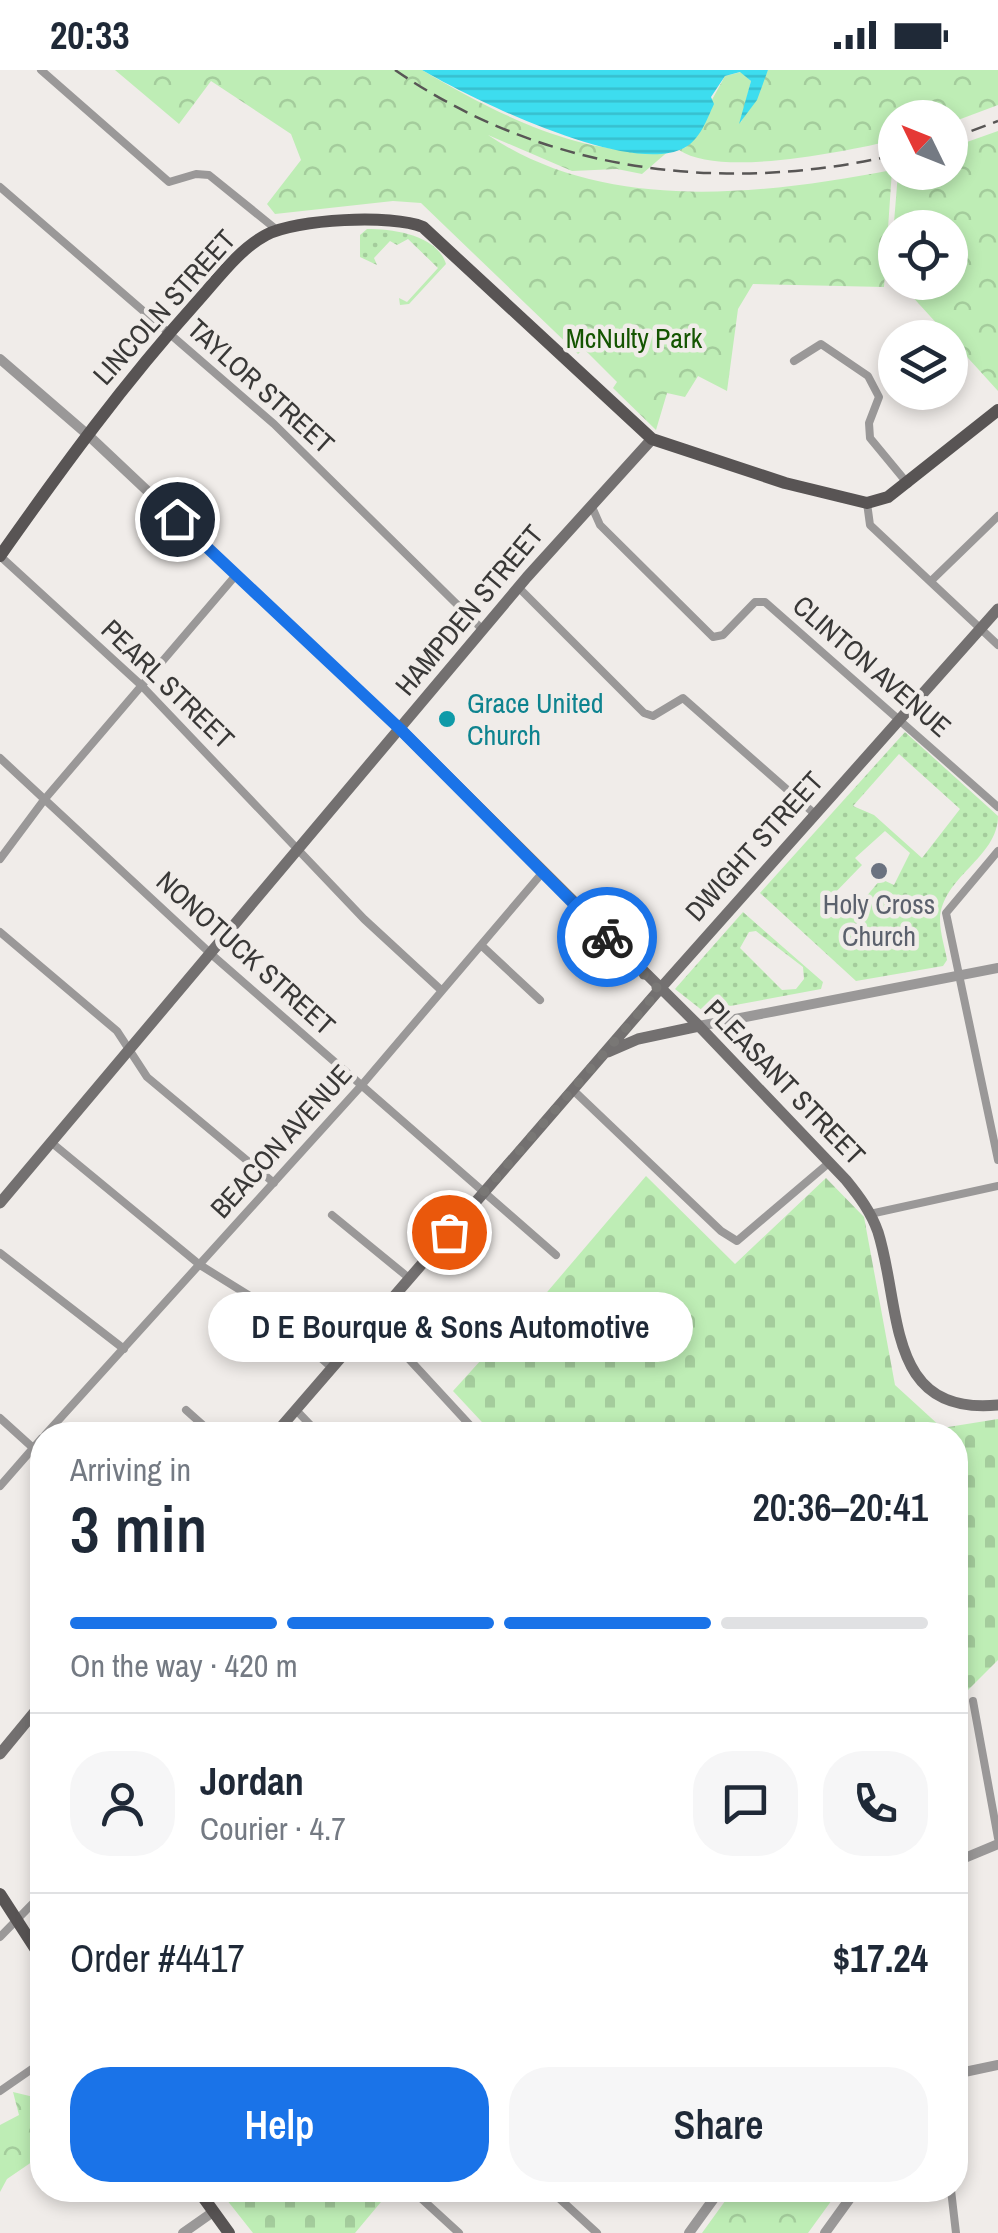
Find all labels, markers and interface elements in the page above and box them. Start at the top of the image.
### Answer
text: 20:33 [50,10,130,61]
north arrow [878,100,968,190]
map controls [878,100,968,410]
button: locate [878,210,968,300]
street label: LINCOLN STREET [84,221,244,393]
street label: TAYLOR STREET [179,310,343,462]
park label: McNulty Park [566,319,703,357]
button: layers [878,320,968,410]
pin [135,477,220,562]
icon: home [150,492,205,547]
street label: HAMPDEN STREET [386,517,552,703]
street label: CLINTON AVENUE [785,587,959,745]
street label: PEARL STREET [93,611,243,757]
place label: Grace United Church [467,684,604,754]
marker: Grace United Church [436,708,458,730]
street label: DWIGHT STREET [676,763,832,929]
marker: Holy Cross Church [868,860,890,882]
street label: NONOTUCK STREET [148,862,344,1044]
place label: Holy Cross Church [823,885,935,955]
courier [557,887,657,987]
icon: bike [580,910,635,965]
street label: PLEASANT STREET [696,991,874,1173]
street label: BEACON AVENUE [202,1056,360,1226]
pin [407,1190,492,1275]
icon: bag [422,1205,477,1260]
callout: D E Bourque & Sons Automotive [206,1292,692,1362]
text: D E Bourque & Sons Automotive [251,1305,650,1348]
text: Arriving in [70,1448,191,1491]
text: 20:36–20:41 [752,1482,928,1533]
text: 3 min [70,1485,207,1572]
text: On the way · 420 m [70,1644,298,1687]
button: person [70,1751,175,1856]
button: chat [693,1751,798,1856]
button: phone [823,1751,928,1856]
text: Jordan [200,1756,304,1807]
text: Courier · 4.7 [200,1807,346,1850]
text: Order #4417 [70,1933,245,1984]
text: $17.24 [833,1933,928,1984]
button: Help [70,2067,489,2182]
button: Share [509,2067,928,2182]

